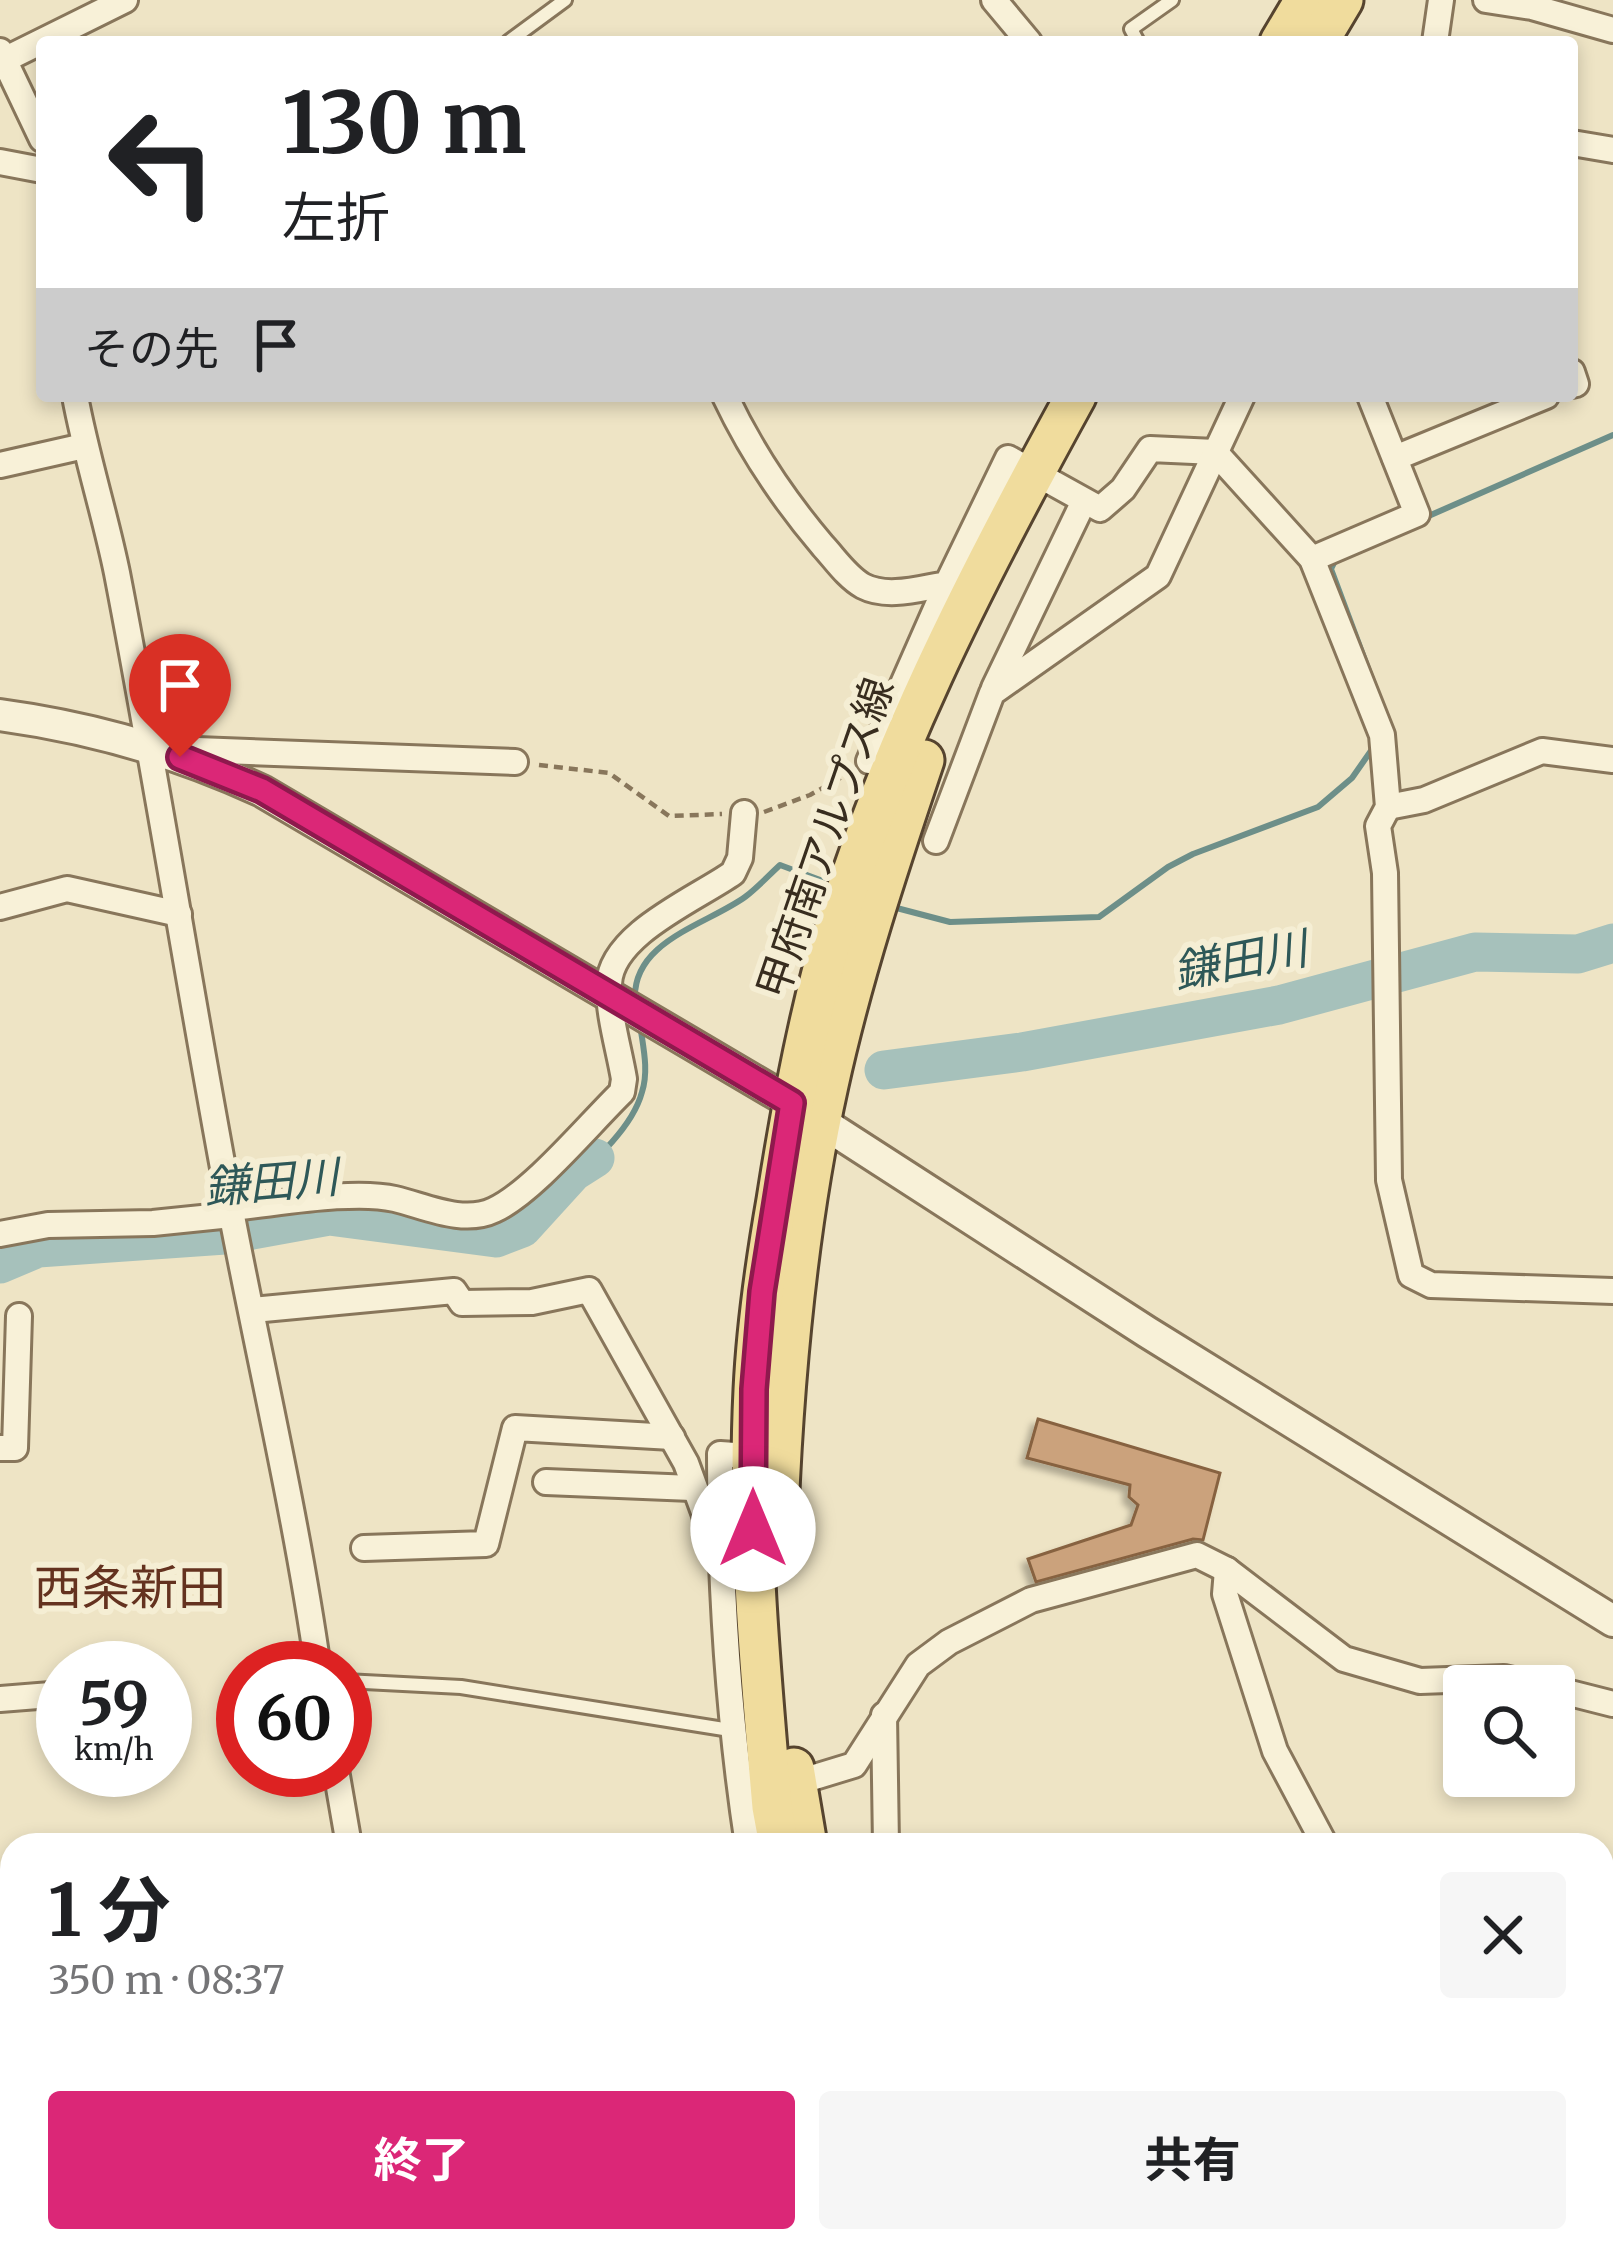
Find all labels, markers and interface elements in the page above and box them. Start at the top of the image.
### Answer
text: 130 m [282,70,526,176]
icon: left [84,84,240,240]
text: 左折 [282,184,390,252]
icon: arrive [243,312,309,378]
text: その先 [84,321,219,377]
pin [129,634,231,757]
icon: arrive [147,652,213,718]
street label: 甲府南アルプス線 [746,671,904,1005]
water label: 鎌田川 [1168,919,1316,1000]
water label: 鎌田川 [201,1148,345,1216]
position arrow [690,1466,816,1592]
district label: 西条新田 [34,1558,226,1618]
speed limit sign: 60 [216,1641,372,1797]
map controls [1443,1665,1575,1797]
button: search [1443,1665,1575,1797]
text: 59 [79,1666,149,1741]
text: km/h [74,1730,154,1768]
text: 1 分 [48,1865,170,1956]
button: close [1440,1872,1566,1998]
text: 350 m · 08:37 [48,1956,285,2005]
button: 終了 [48,2091,795,2229]
button: 共有 [819,2091,1566,2229]

